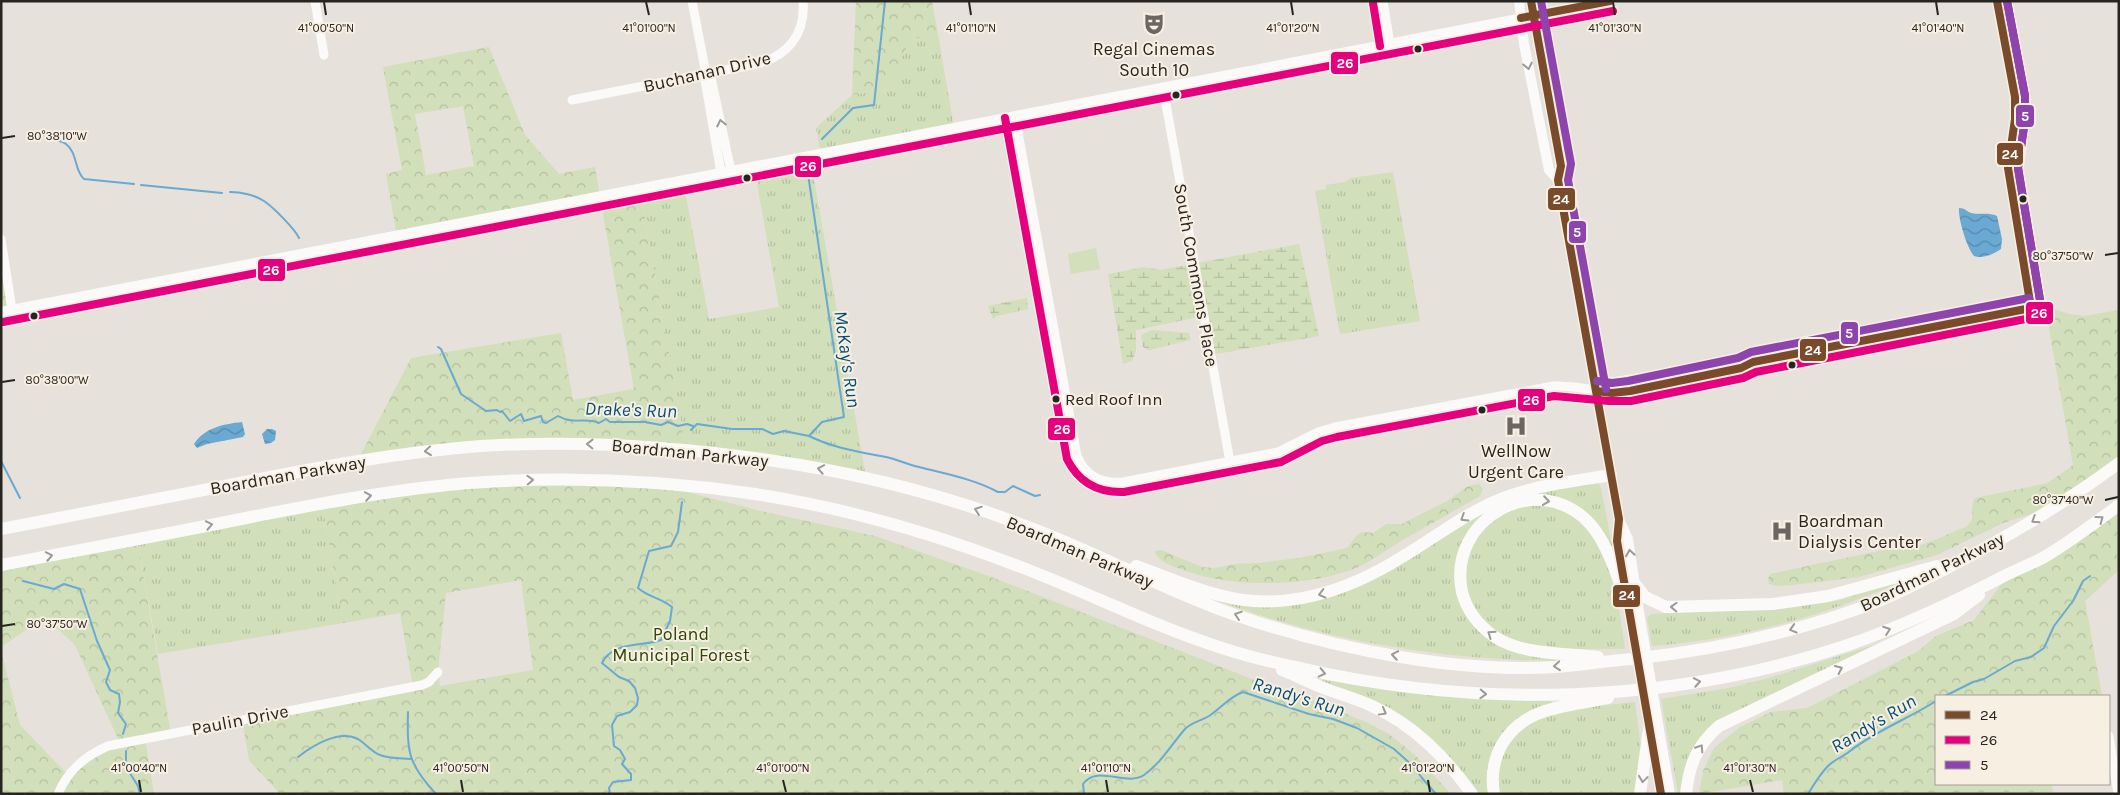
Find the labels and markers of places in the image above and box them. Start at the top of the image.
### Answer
theatre icon: Regal Cinemas South 10 [1141,11,1167,37]
place label: Regal Cinemas South 10 [1093,38,1215,81]
unlabelled marker [1413,44,1423,54]
unlabelled marker [1171,90,1181,100]
unlabelled marker [742,173,752,183]
unlabelled marker [2018,194,2028,204]
unlabelled marker [29,311,39,321]
unlabelled marker [1787,360,1797,370]
place label: Red Roof Inn [1065,389,1162,409]
marker: Red Roof Inn [1051,394,1061,404]
unlabelled marker [1477,405,1487,415]
hospital icon: WellNow Urgent Care [1503,413,1529,439]
place label: WellNow Urgent Care [1468,440,1564,483]
place label: Boardman Dialysis Center [1798,510,1921,553]
hospital icon: Boardman Dialysis Center [1769,518,1795,544]

